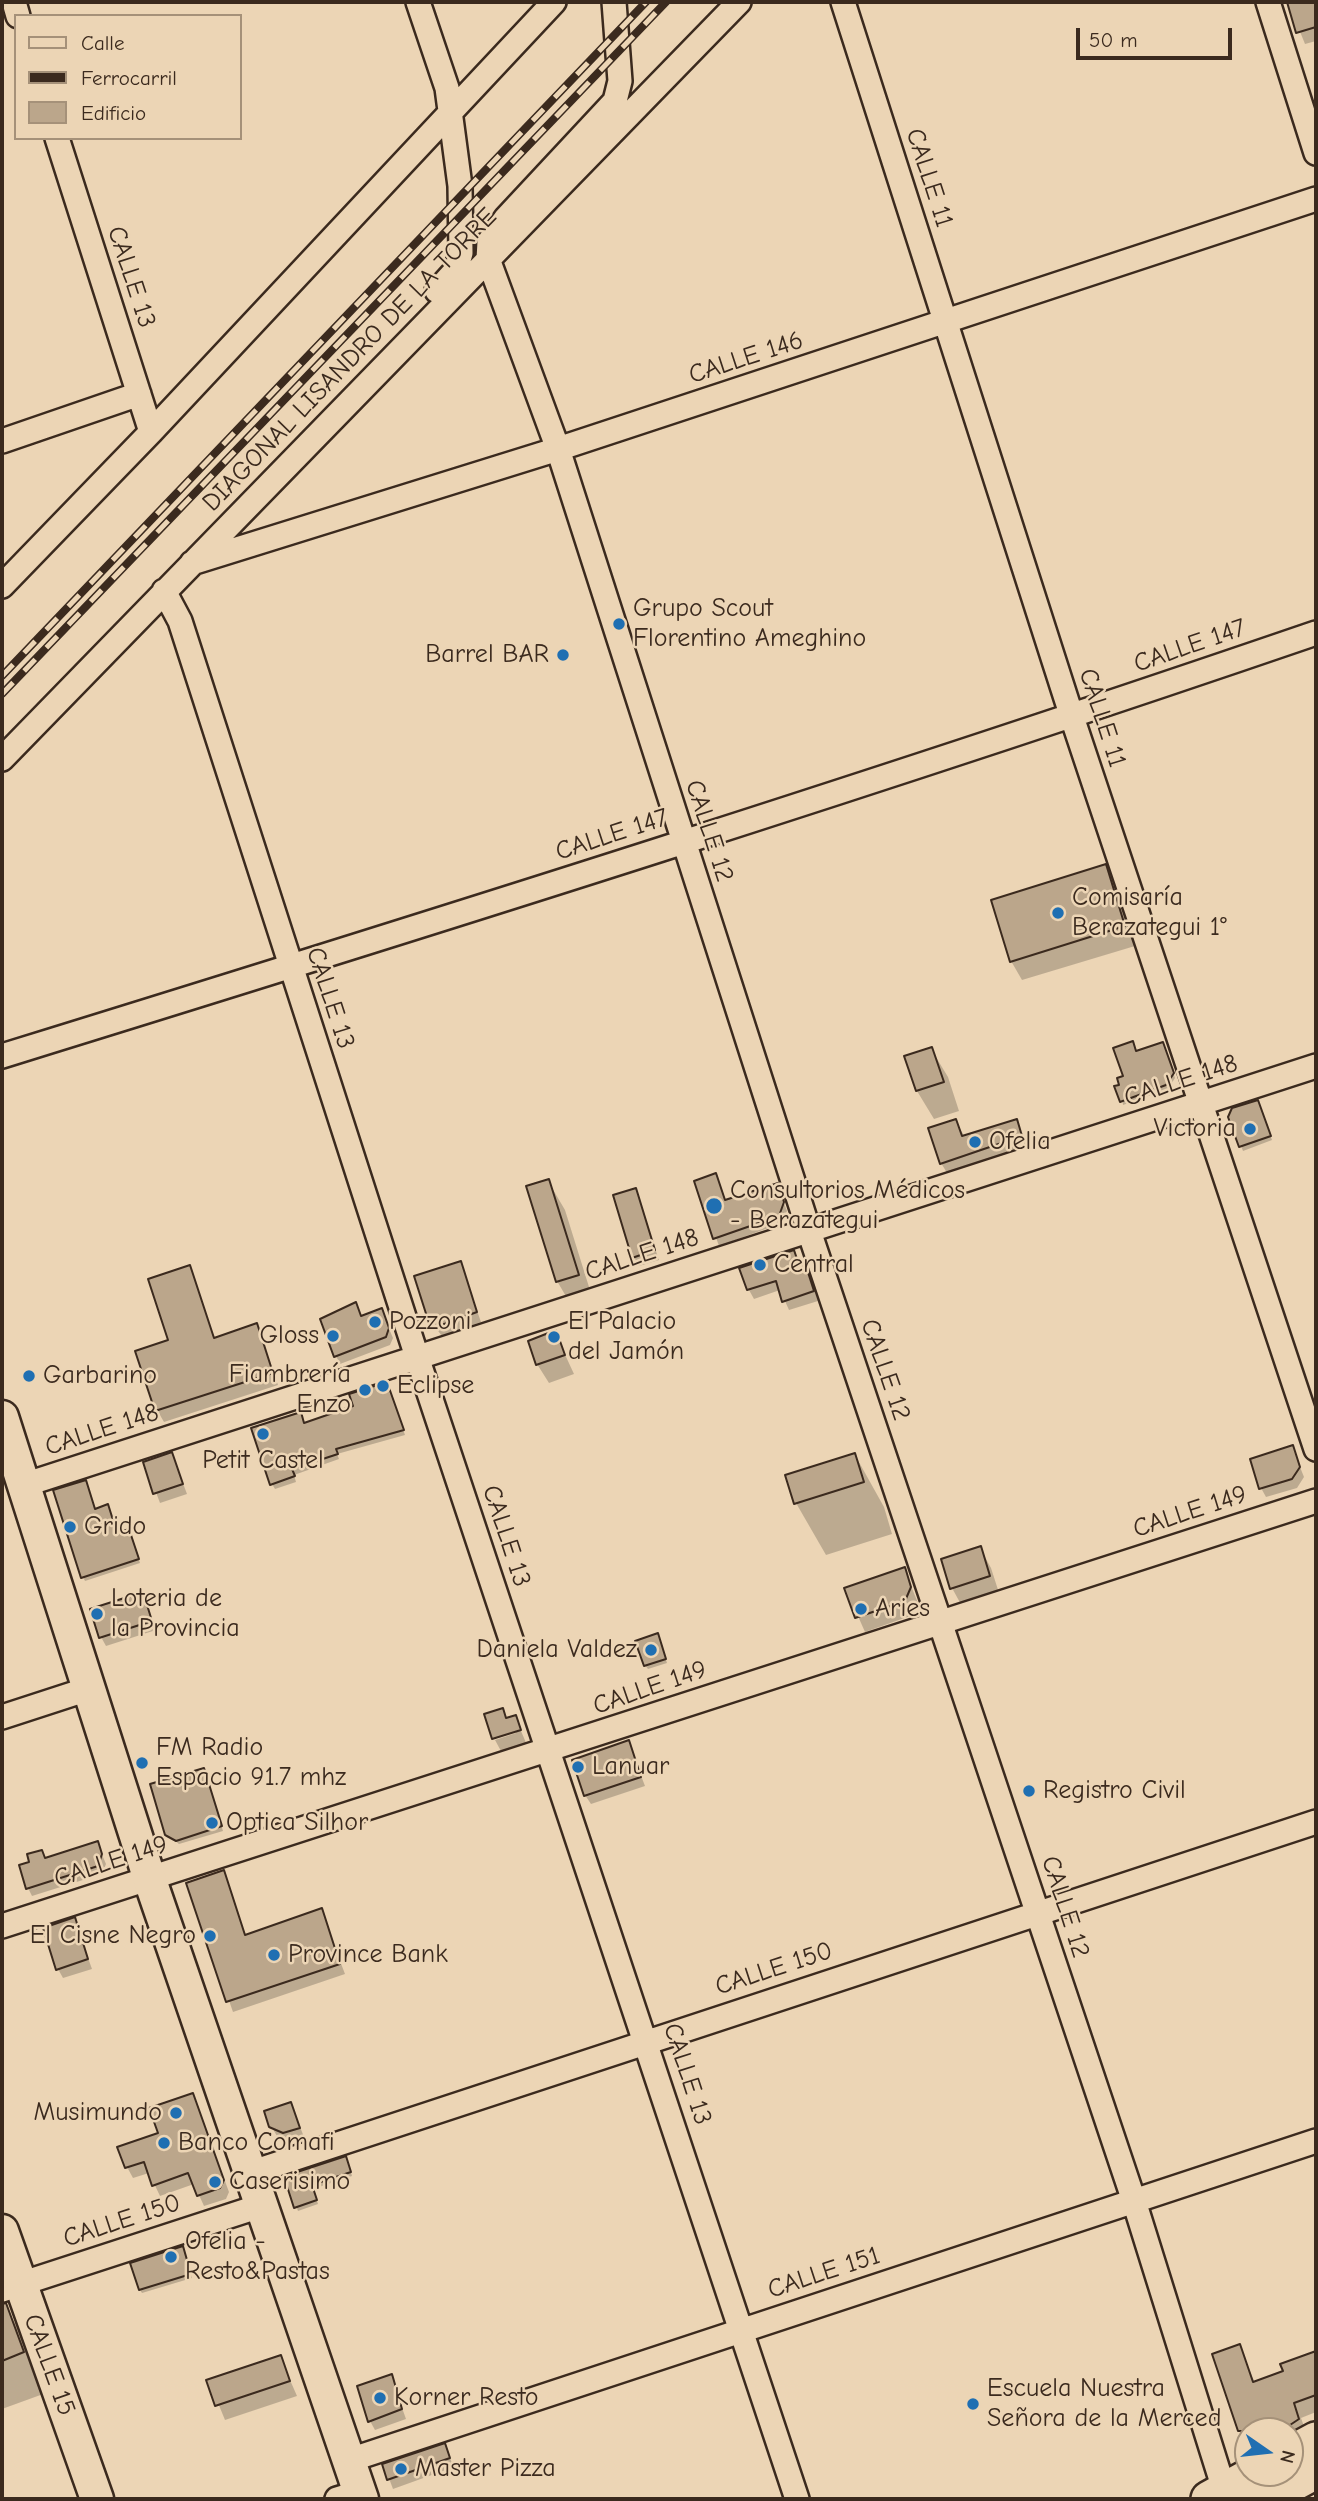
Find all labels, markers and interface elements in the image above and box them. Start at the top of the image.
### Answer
legend [14,14,242,140]
scale bar [1080,14,1236,58]
text: 50 m [1089,28,1138,52]
text: Calle [81,31,124,55]
text: Ferrocarril [81,66,177,90]
text: Edificio [81,101,146,125]
street label: CALLE 11 [898,125,960,231]
street label: DIAGONAL LISANDRO DE LA TORRE [196,202,504,518]
street label: CALLE 13 [100,222,162,332]
street label: CALLE 146 [685,325,807,391]
place label: Grupo Scout Florentino Ameghino [633,593,866,654]
street label: CALLE 147 [1130,612,1250,680]
marker: Grupo Scout Florentino Ameghino [611,616,627,632]
place label: Barrel BAR [425,639,549,671]
marker: Barrel BAR [555,647,571,663]
street label: CALLE 11 [1071,665,1133,771]
street label: CALLE 12 [678,776,740,886]
street label: CALLE 147 [552,802,672,868]
place label: Comisaría Berazategui 1° [1072,882,1227,944]
marker: Comisaría Berazategui 1° [1050,905,1066,921]
street label: CALLE 13 [299,943,361,1053]
street label: CALLE 148 [1120,1048,1242,1114]
place label: Victoria [1154,1113,1236,1145]
marker: Victoria [1242,1121,1258,1137]
place label: Ofelia [989,1126,1051,1158]
marker: Ofelia [967,1134,983,1150]
place label: Consultorios Médicos - Berazategui [730,1175,965,1236]
marker: Consultorios Médicos - Berazategui [704,1196,724,1216]
street label: CALLE 148 [581,1222,703,1288]
place label: Central [774,1249,854,1281]
marker: Central [752,1257,768,1273]
place label: Pozzoni [389,1306,471,1338]
place label: El Palacio del Jamón [568,1306,684,1368]
marker: Pozzoni [367,1314,383,1330]
street label: CALLE 12 [853,1315,917,1425]
place label: Gloss [259,1320,319,1352]
marker: Gloss [325,1328,341,1344]
marker: El Palacio del Jamón [546,1329,562,1345]
place label: Fiambrería Enzo [229,1359,351,1420]
place label: Garbarino [43,1360,157,1392]
marker: Garbarino [21,1368,37,1384]
place label: Eclipse [397,1370,474,1402]
marker: Eclipse [375,1378,391,1394]
marker: Fiambrería Enzo [357,1382,373,1398]
street label: CALLE 148 [41,1397,163,1463]
marker: Petit Castel [255,1426,271,1442]
place label: Petit Castel [202,1445,324,1477]
street label: CALLE 149 [1129,1479,1251,1545]
street label: CALLE 13 [475,1481,537,1591]
place label: Grido [84,1511,146,1543]
marker: Grido [62,1519,78,1535]
place label: Loteria de la Provincia [111,1583,240,1644]
place label: Aries [875,1593,930,1625]
marker: Aries [853,1601,869,1617]
marker: Loteria de la Provincia [89,1606,105,1622]
place label: Daniela Valdez [476,1634,637,1666]
marker: Daniela Valdez [643,1642,659,1658]
street label: CALLE 149 [589,1654,711,1722]
place label: FM Radio Espacio 91.7 mhz [156,1732,346,1794]
place label: Lanuar [592,1751,669,1783]
marker: FM Radio Espacio 91.7 mhz [134,1755,150,1771]
marker: Lanuar [570,1759,586,1775]
place label: Registro Civil [1043,1775,1186,1807]
marker: Registro Civil [1021,1783,1037,1799]
place label: Optica Silhor [226,1807,368,1839]
marker: Optica Silhor [204,1815,220,1831]
street label: CALLE 149 [50,1829,172,1895]
street label: CALLE 12 [1034,1852,1096,1962]
place label: El Cisne Negro [30,1920,196,1952]
marker: El Cisne Negro [202,1928,218,1944]
street label: CALLE 150 [711,1935,837,2003]
place label: Province Bank [288,1939,448,1971]
marker: Province Bank [266,1947,282,1963]
street label: CALLE 13 [656,2019,718,2129]
place label: Musimundo [34,2097,162,2129]
marker: Musimundo [168,2105,184,2121]
place label: Banco Comafi [178,2127,335,2159]
marker: Banco Comafi [156,2135,172,2151]
place label: Caserisimo [229,2166,350,2198]
marker: Caserisimo [207,2174,223,2190]
street label: CALLE 150 [59,2187,185,2255]
place label: Ofelia - Resto&Pastas [185,2226,330,2288]
street label: CALLE 151 [764,2240,884,2306]
marker: Ofelia - Resto&Pastas [163,2249,179,2265]
street label: CALLE 15 [16,2310,82,2420]
place label: Escuela Nuestra Señora de la Merced [987,2373,1221,2434]
place label: Korner Resto [394,2382,539,2414]
marker: Korner Resto [372,2390,388,2406]
marker: Escuela Nuestra Señora de la Merced [965,2396,981,2412]
north arrow [1234,2417,1304,2487]
text: N [1275,2448,1300,2465]
place label: Master Pizza [415,2453,556,2485]
marker: Master Pizza [393,2461,409,2477]

